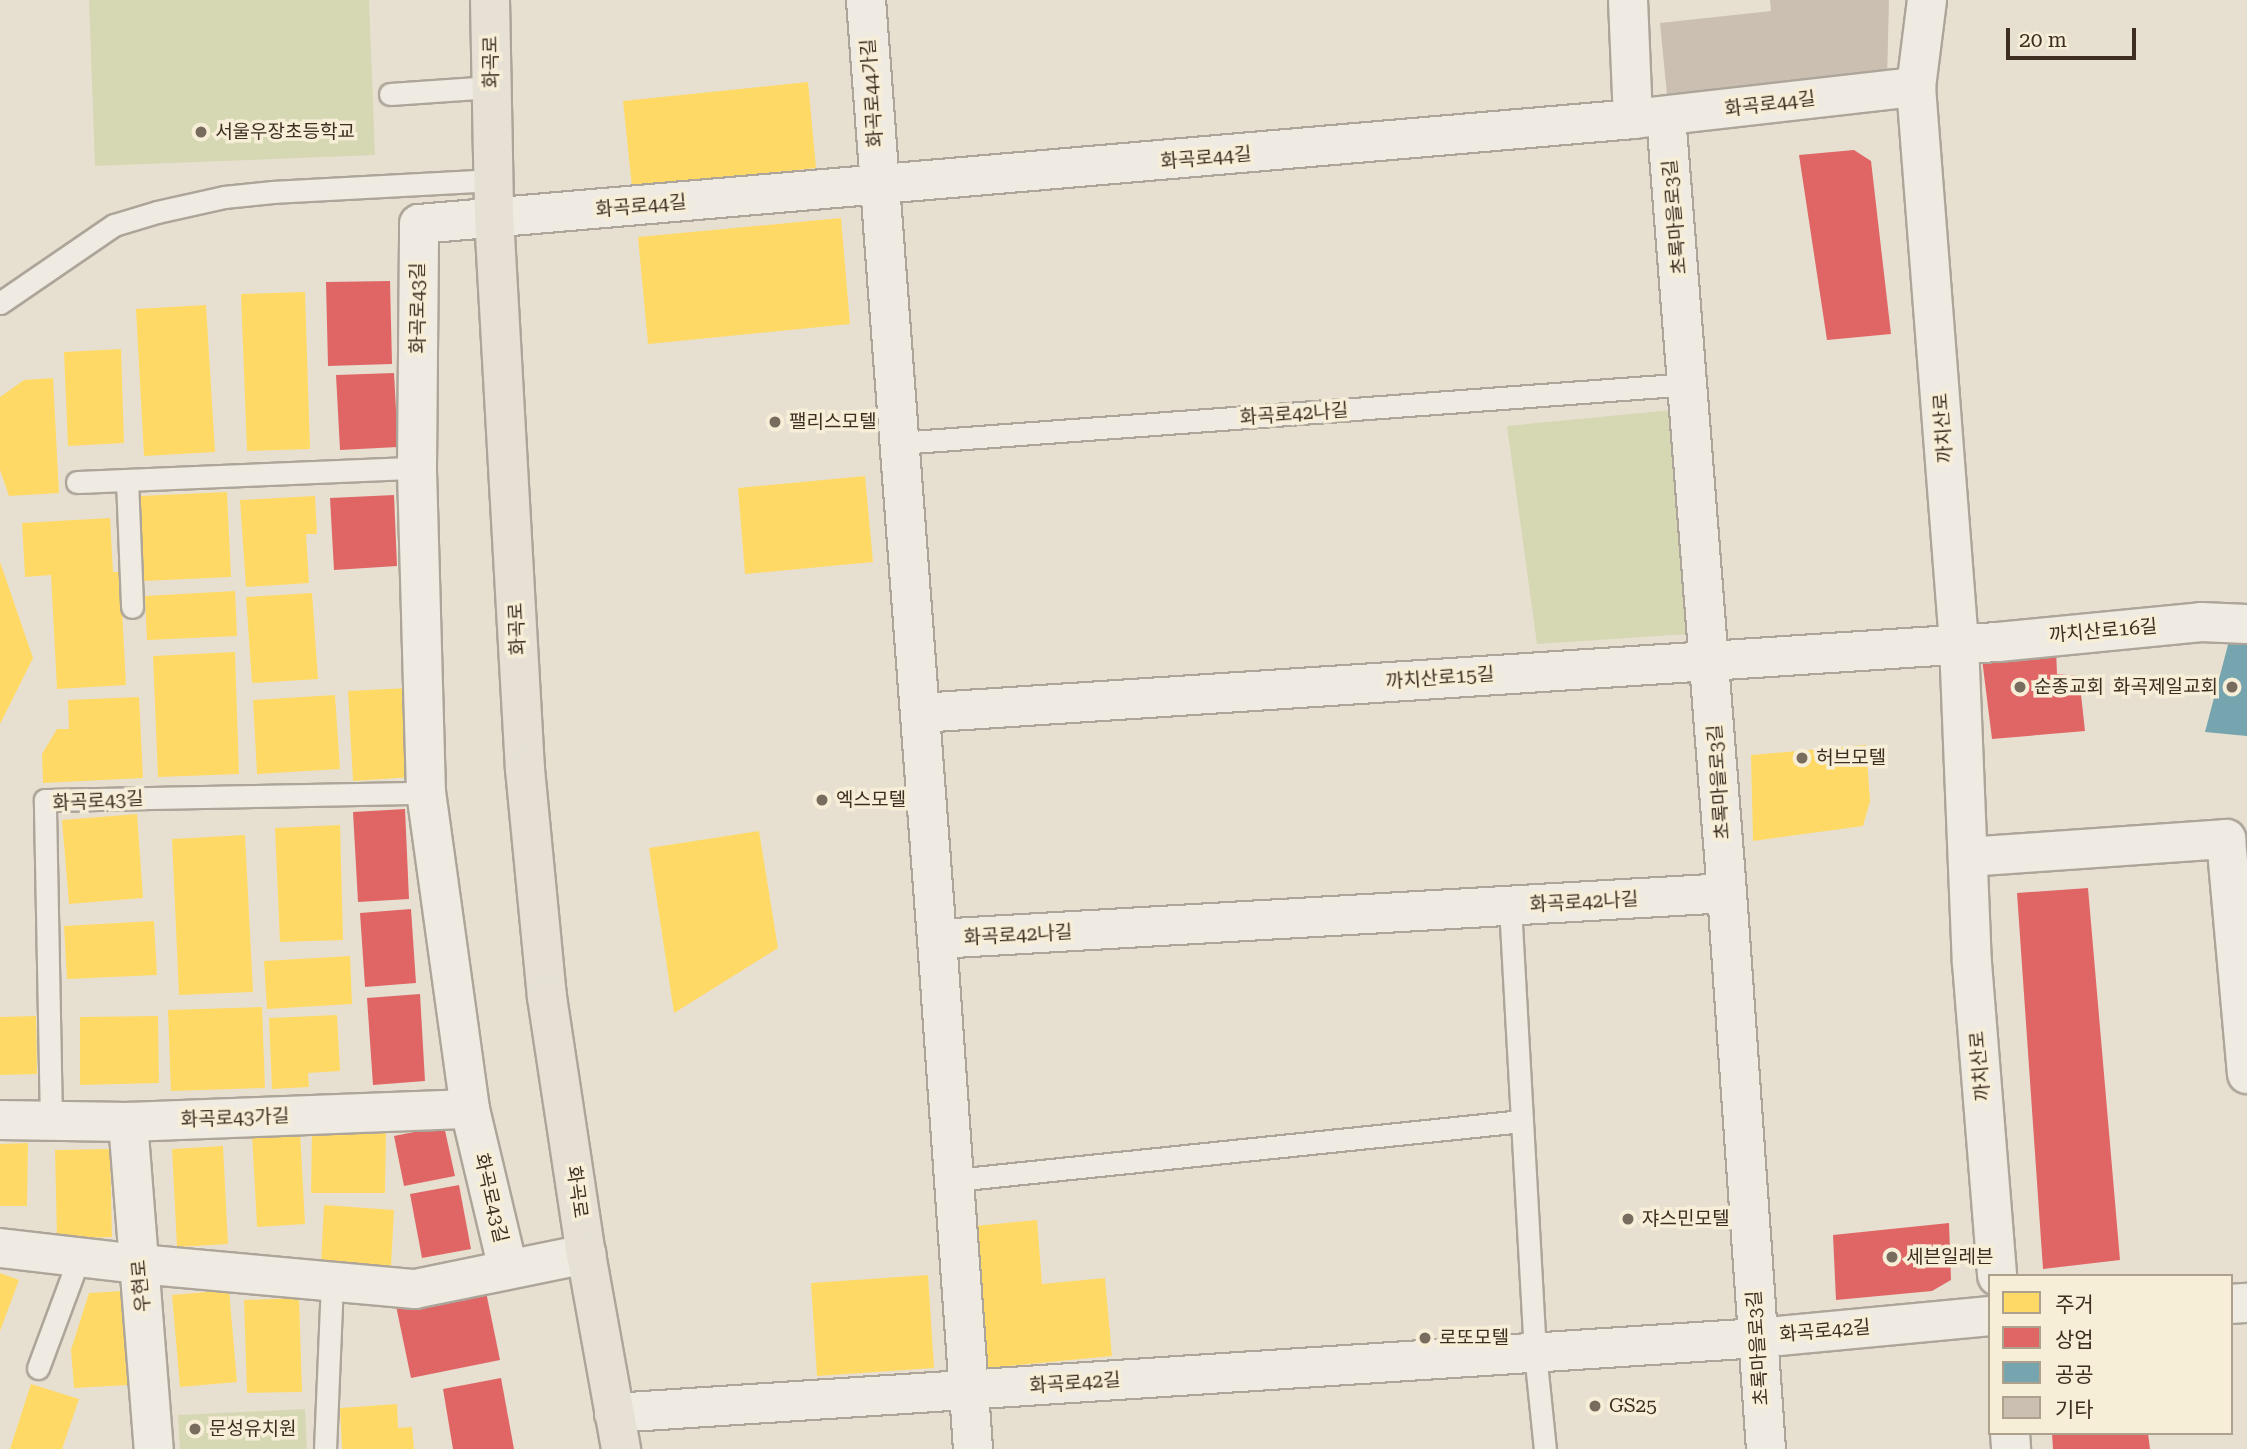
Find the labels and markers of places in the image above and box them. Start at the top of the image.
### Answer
place label: 서울우장초등학교 [215,121,355,143]
marker: 서울우장초등학교 [193,124,209,140]
place label: 팰리스모텔 [789,411,876,433]
marker: 팰리스모텔 [767,414,783,430]
place label: 순종교회 [2034,676,2104,698]
place label: 화곡제일교회 [2113,676,2218,698]
marker: 순종교회 [2012,679,2028,695]
marker: 화곡제일교회 [2224,679,2240,695]
place label: 허브모텔 [1816,747,1886,769]
marker: 허브모텔 [1794,750,1810,766]
place label: 엑스모텔 [836,789,906,811]
marker: 엑스모텔 [814,792,830,808]
place label: 쟈스민모텔 [1642,1208,1729,1230]
marker: 쟈스민모텔 [1620,1211,1636,1227]
place label: 세븐일레븐 [1906,1246,1993,1268]
marker: 세븐일레븐 [1884,1249,1900,1265]
place label: 로또모텔 [1439,1327,1509,1349]
marker: 로또모텔 [1417,1330,1433,1346]
place label: GS25 [1609,1395,1657,1417]
marker: GS25 [1587,1398,1603,1414]
place label: 문성유치원 [209,1418,296,1440]
marker: 문성유치원 [187,1421,203,1437]

